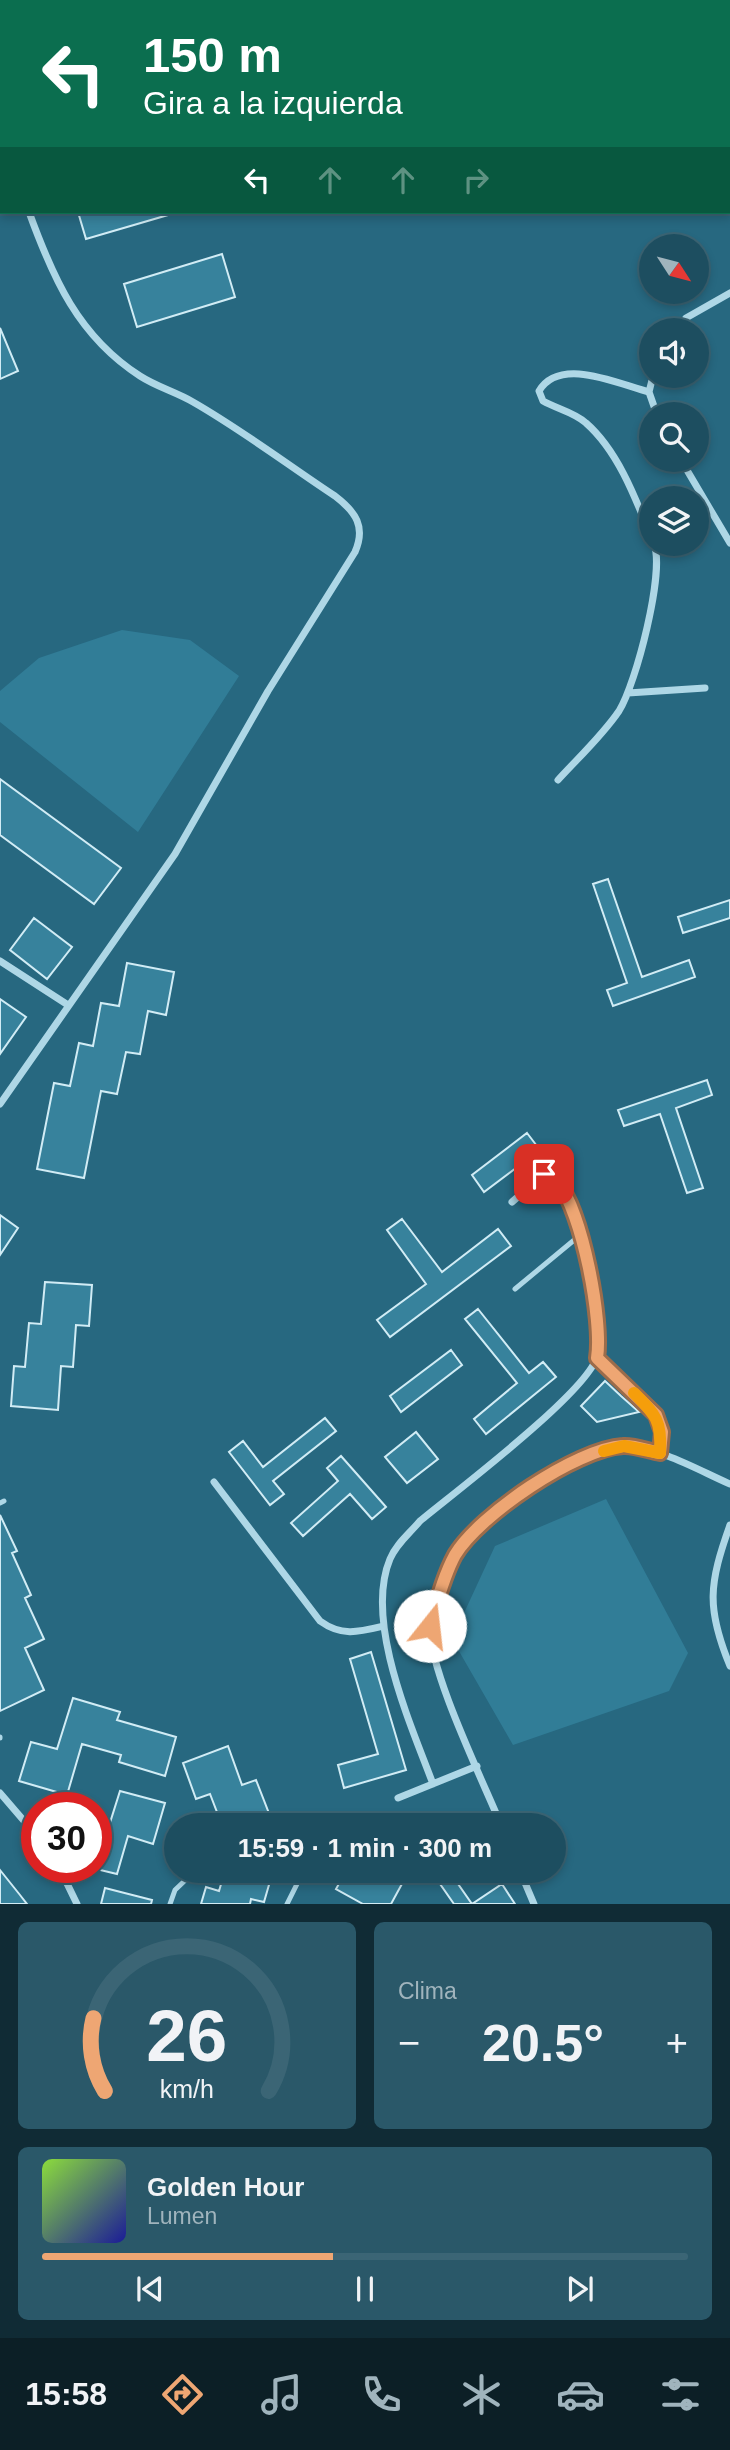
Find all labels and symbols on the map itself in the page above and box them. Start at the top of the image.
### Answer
north arrow [639,234,709,304]
pin [514,1144,574,1204]
position arrow [393,1589,467,1663]
speed limit sign: 30 [21,1792,112,1883]

